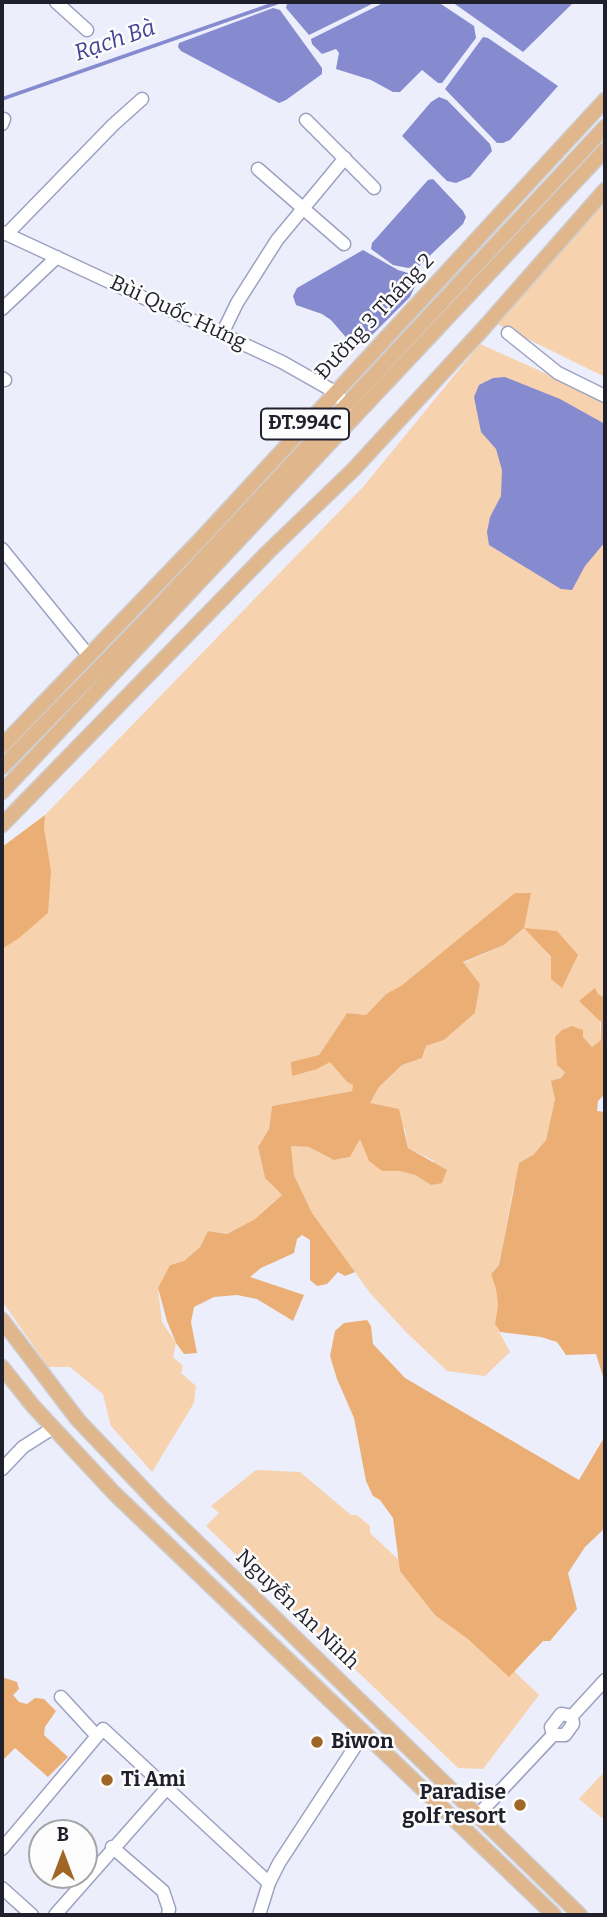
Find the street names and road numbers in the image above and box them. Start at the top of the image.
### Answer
street label: Đường 3 Tháng 2 [310,249,440,385]
street label: Bùi Quốc Hưng [106,270,250,356]
road number: ĐT.994C [261,408,349,440]
street label: Nguyễn An Ninh [230,1545,364,1675]

